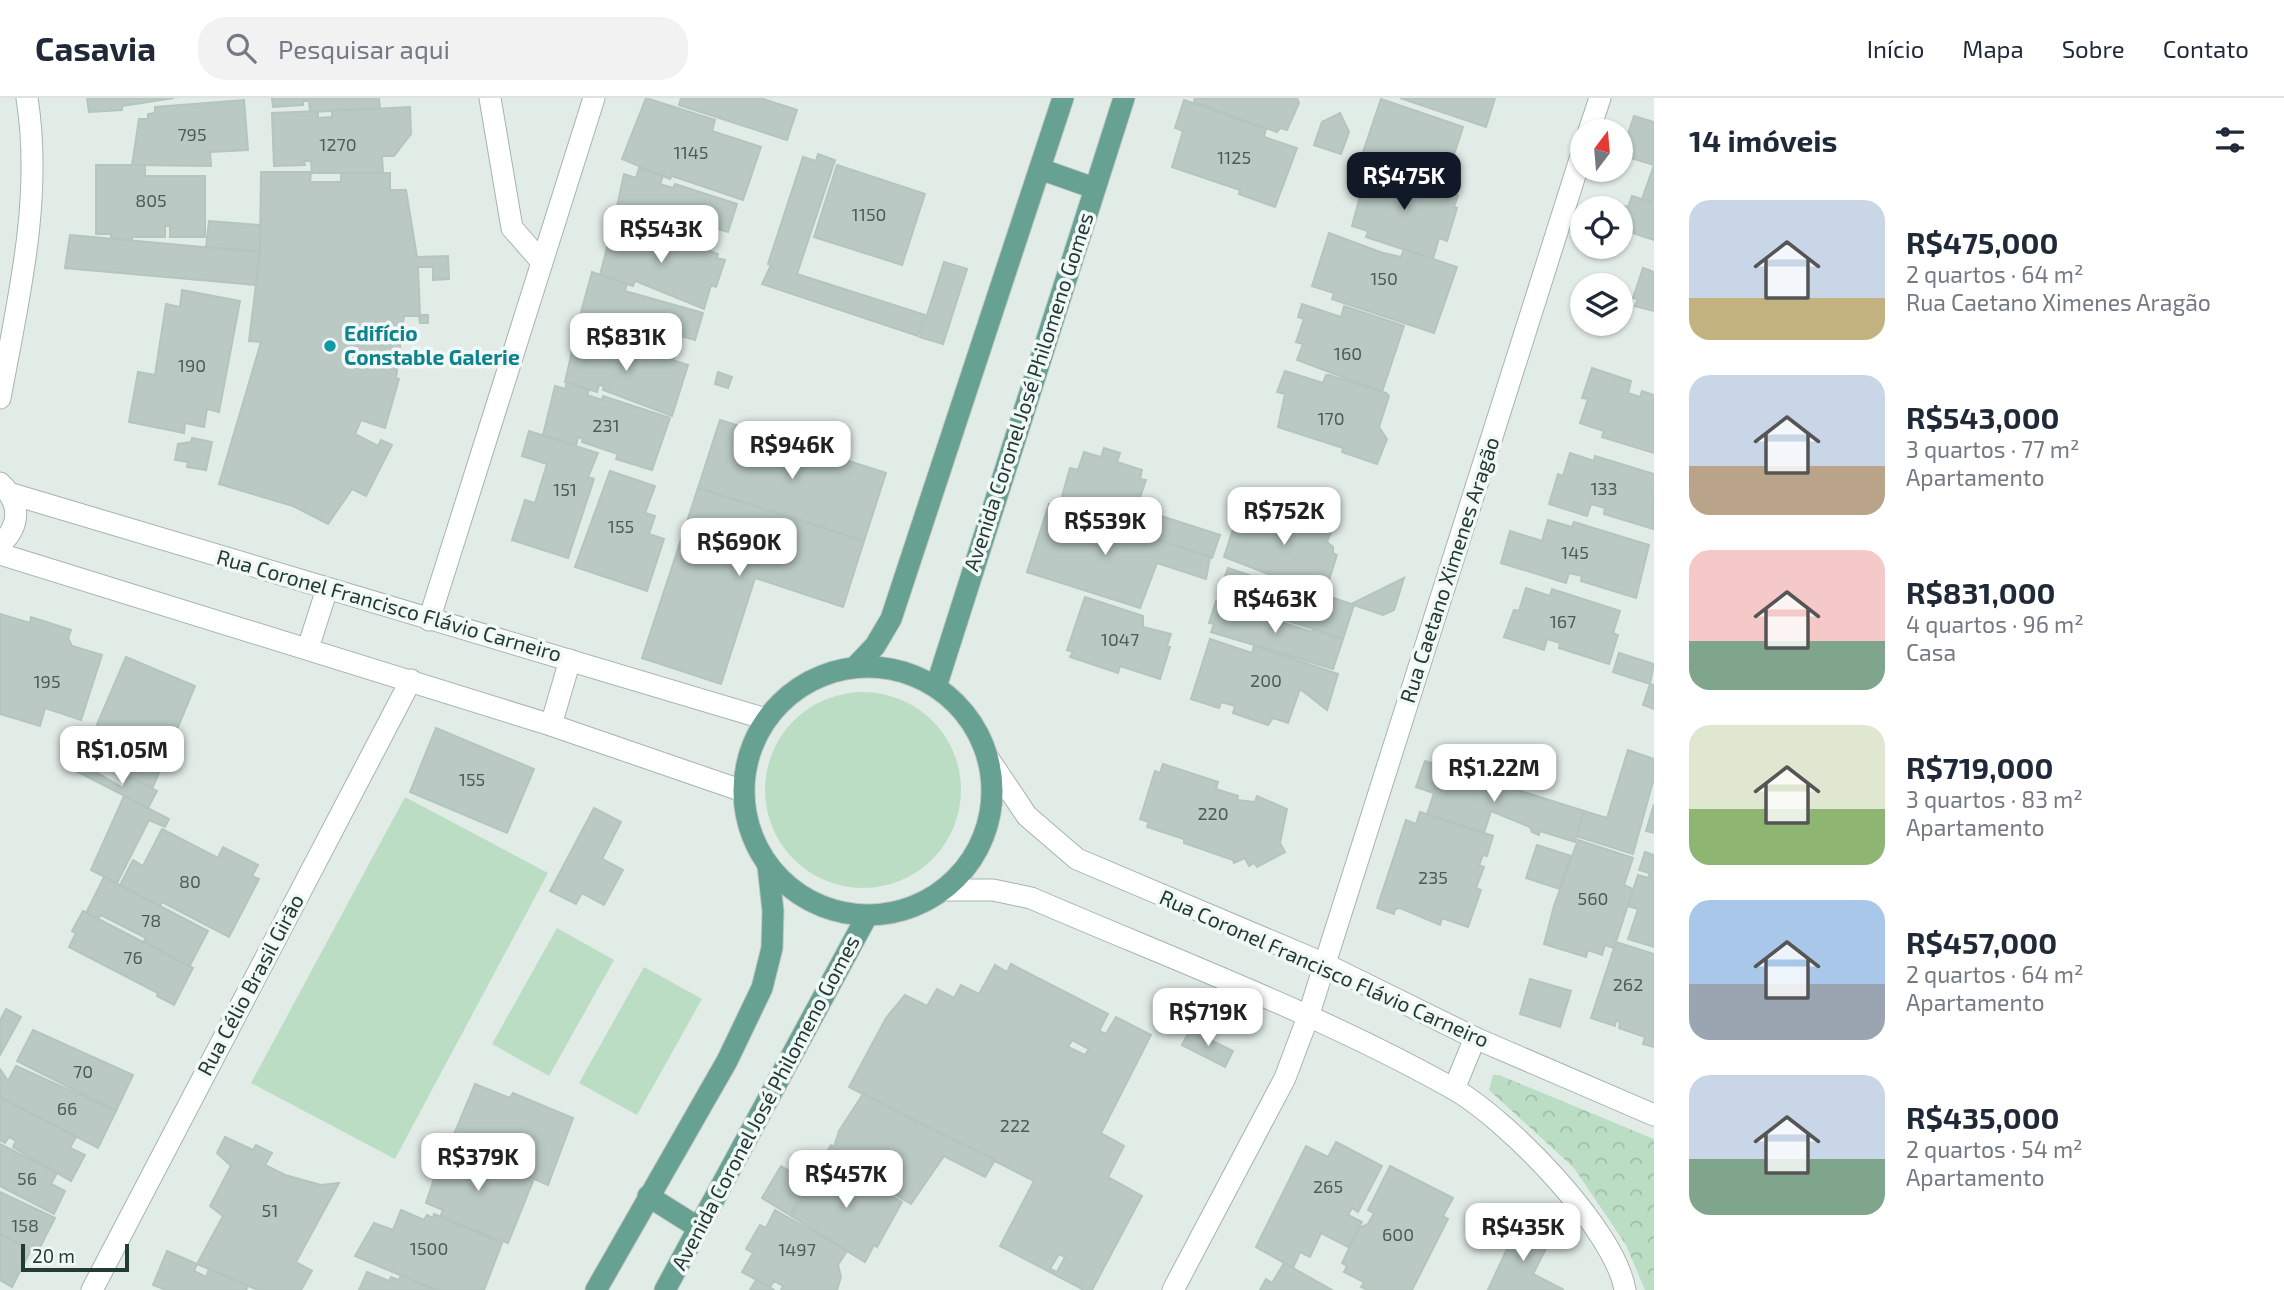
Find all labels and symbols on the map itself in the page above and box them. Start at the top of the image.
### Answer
north arrow [1570,119,1633,182]
house number: 795 [177,123,207,145]
house number: 1270 [319,133,357,155]
house number: 1145 [673,141,709,163]
house number: 1125 [1217,146,1251,168]
pin: R$475K [1347,152,1461,212]
house number: 805 [135,189,167,211]
house number: 1150 [852,203,886,225]
pin: R$543K [604,206,718,265]
street label: Avenida Coronel José Philomeno Gomes [958,209,1097,574]
house number: 150 [1370,267,1398,289]
pin: R$831K [569,314,683,373]
place label: Edifício Constable Galerie [344,320,520,369]
marker: Edifício Constable Galerie [322,338,338,354]
house number: 160 [1334,342,1362,364]
house number: 190 [178,354,206,376]
house number: 170 [1317,407,1345,429]
house number: 231 [592,414,620,436]
pin: R$946K [735,422,849,481]
street label: Rua Caetano Ximenes Aragão [1394,433,1503,706]
house number: 133 [1590,477,1618,499]
house number: 151 [553,478,577,500]
pin: R$752K [1227,488,1341,547]
pin: R$539K [1048,498,1162,557]
house number: 155 [608,515,634,537]
pin: R$690K [682,518,796,578]
house number: 145 [1561,541,1589,563]
street label: Rua Coronel Francisco Flávio Carneiro [214,543,565,666]
pin: R$463K [1218,575,1332,635]
house number: 167 [1550,610,1576,632]
house number: 1047 [1101,628,1139,650]
house number: 200 [1250,669,1282,691]
house number: 195 [33,670,61,692]
pin: R$1.05M [57,726,187,786]
pin: R$1.22M [1429,744,1559,804]
house number: 155 [459,768,485,790]
house number: 220 [1197,802,1229,824]
house number: 235 [1418,866,1448,888]
house number: 80 [179,870,201,892]
street label: Rua Coronel Francisco Flávio Carneiro [1156,883,1493,1052]
house number: 560 [1578,887,1608,909]
street label: Rua Célio Brasil Girão [191,889,308,1079]
house number: 78 [141,909,161,931]
street label: Avenida Coronel José Philomeno Gomes [665,931,864,1274]
house number: 76 [123,946,143,968]
house number: 262 [1613,973,1643,995]
pin: R$719K [1151,988,1265,1048]
house number: 70 [73,1060,93,1082]
house number: 66 [57,1097,77,1119]
house number: 222 [1000,1114,1030,1136]
pin: R$379K [421,1134,535,1193]
pin: R$457K [789,1150,903,1210]
house number: 56 [17,1167,37,1189]
house number: 265 [1313,1175,1343,1197]
house number: 51 [262,1199,278,1221]
pin: R$435K [1466,1204,1580,1263]
house number: 158 [11,1214,39,1236]
house number: 600 [1382,1223,1414,1245]
house number: 1500 [410,1237,448,1259]
house number: 1497 [778,1238,816,1260]
scale bar [21,1241,130,1273]

